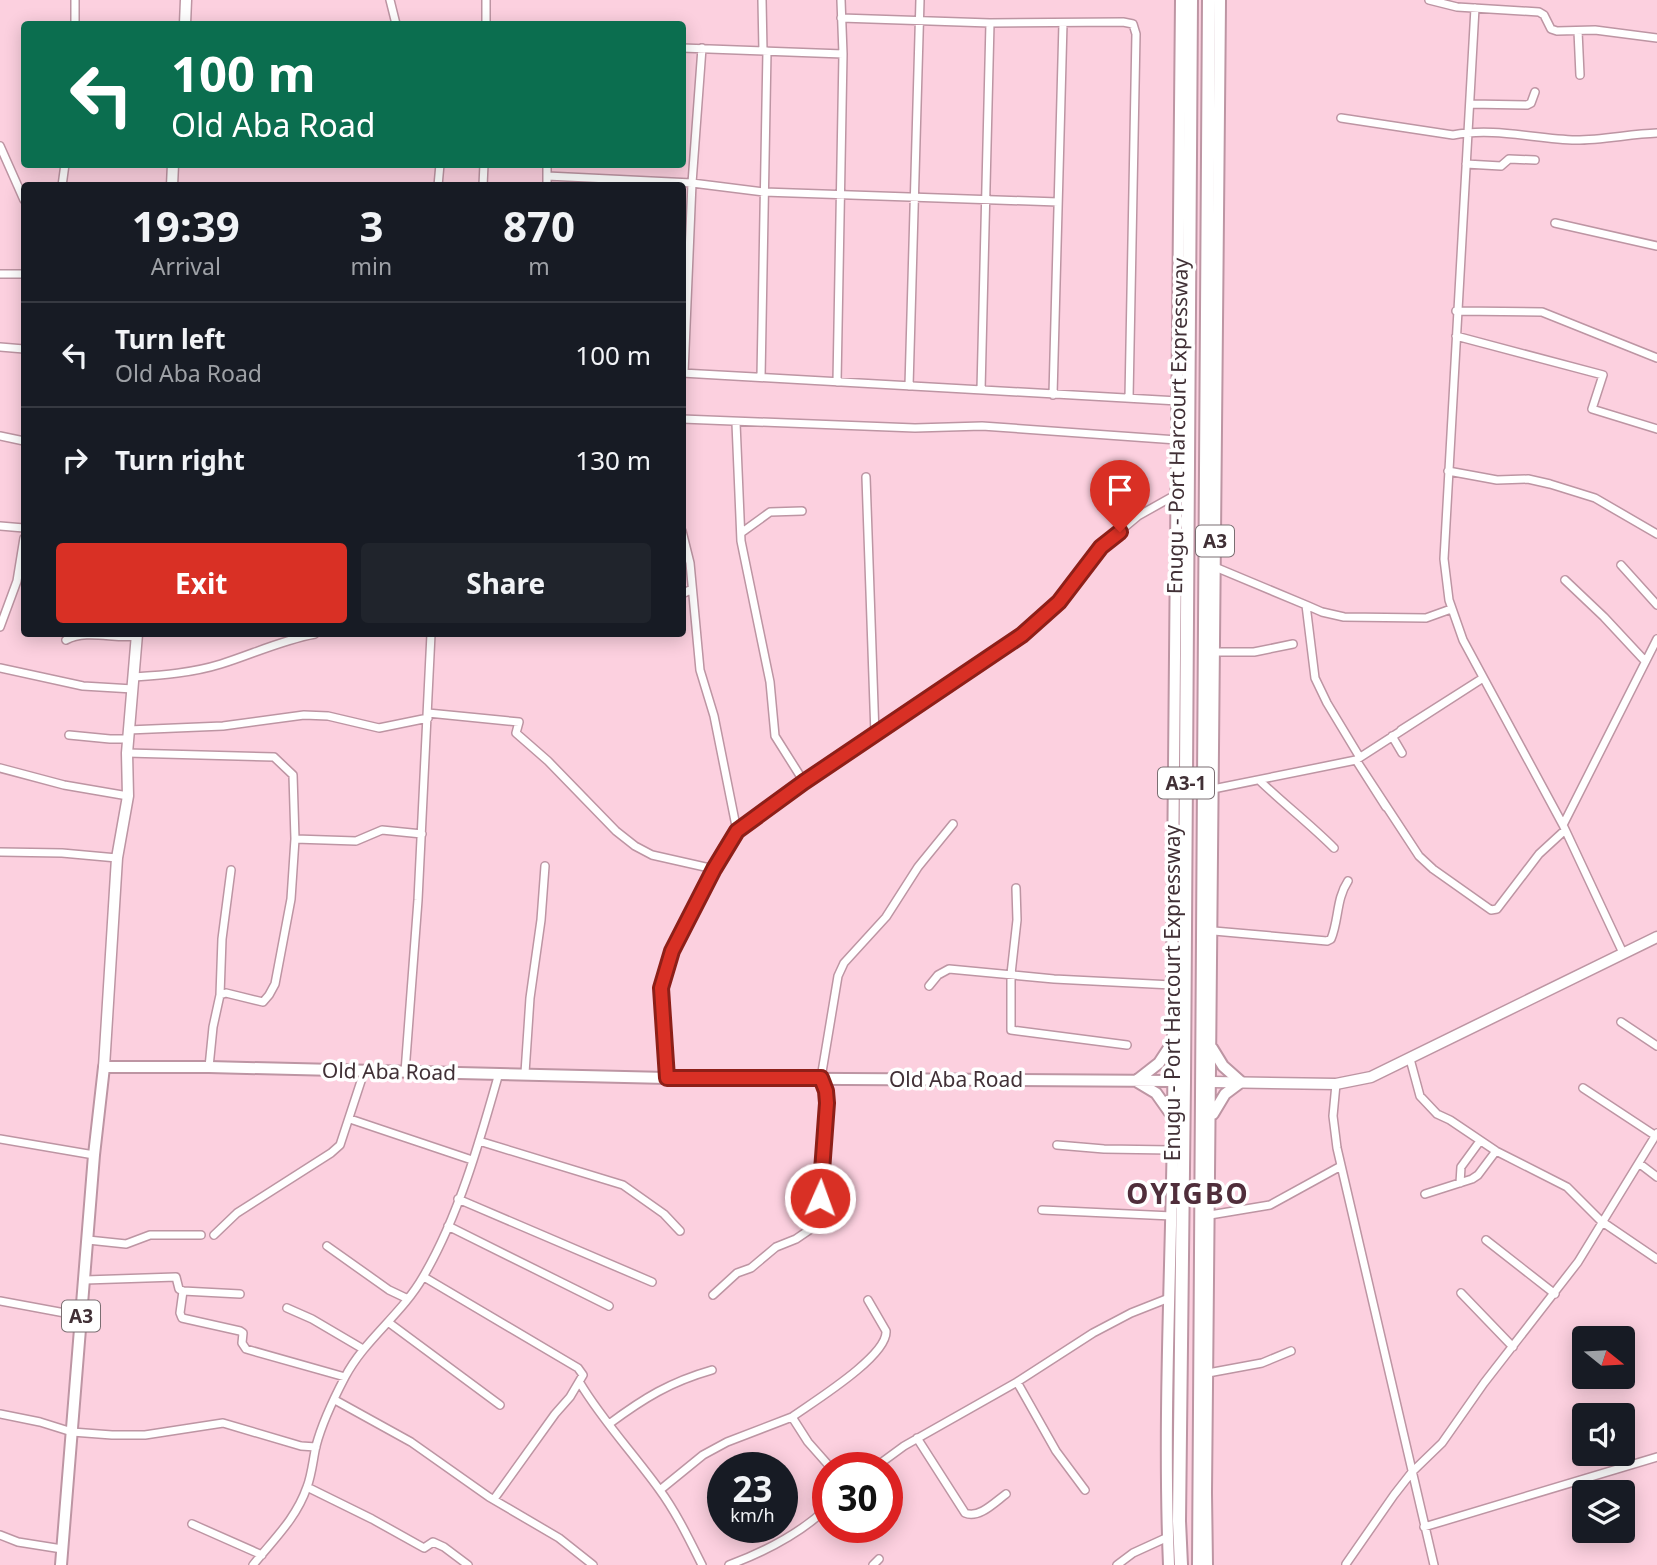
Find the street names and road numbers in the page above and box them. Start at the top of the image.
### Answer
street label: Enugu - Port Harcourt Expressway [1160,257,1194,594]
road number: A3 [1196,526,1234,556]
road number: A3-1 [1158,768,1214,798]
street label: Enugu - Port Harcourt Expressway [1158,825,1186,1161]
street label: Old Aba Road [322,1056,456,1086]
street label: Old Aba Road [889,1065,1023,1093]
road number: A3 [62,1300,100,1332]

